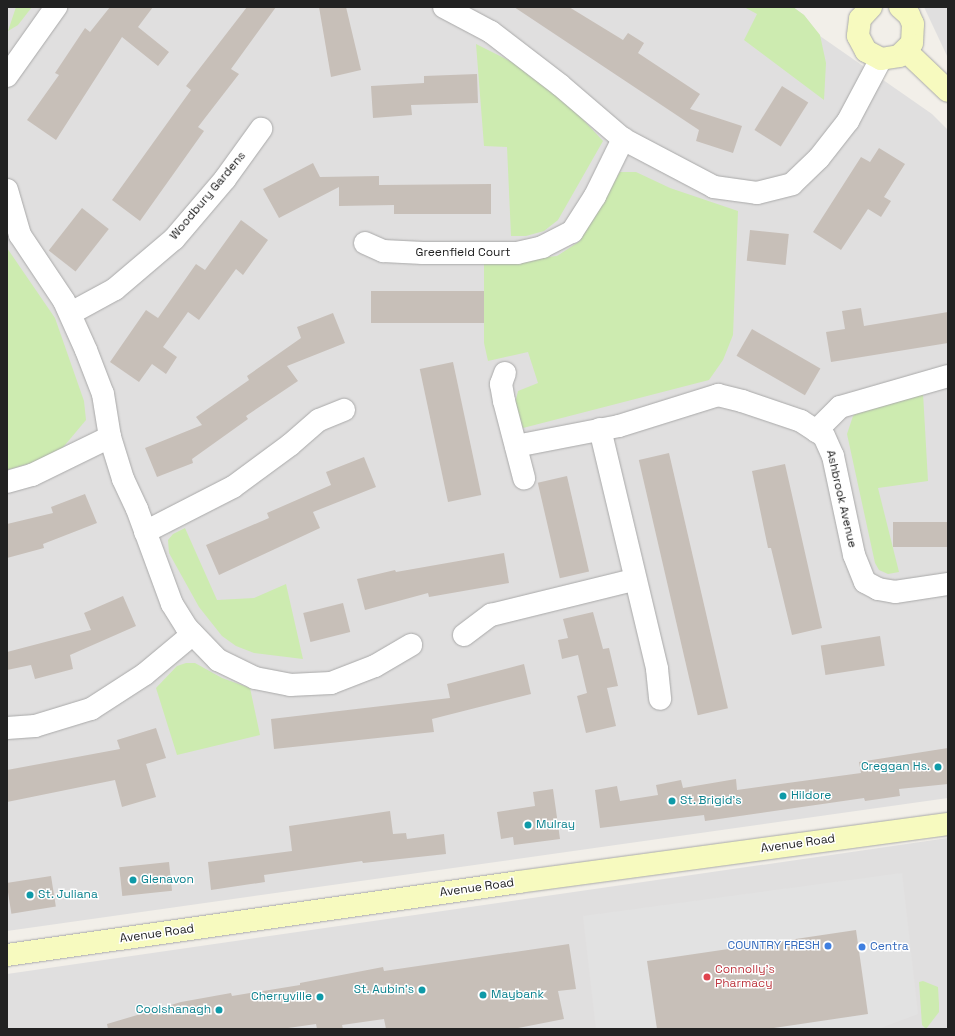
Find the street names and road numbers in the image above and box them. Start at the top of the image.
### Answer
street label: Woodbury Gardens [167,149,249,243]
street label: Greenfield Court [416,246,510,260]
street label: Ashbrook Avenue [823,449,859,549]
street label: Avenue Road [760,832,836,856]
street label: Avenue Road [439,876,515,900]
street label: Avenue Road [119,922,195,946]

